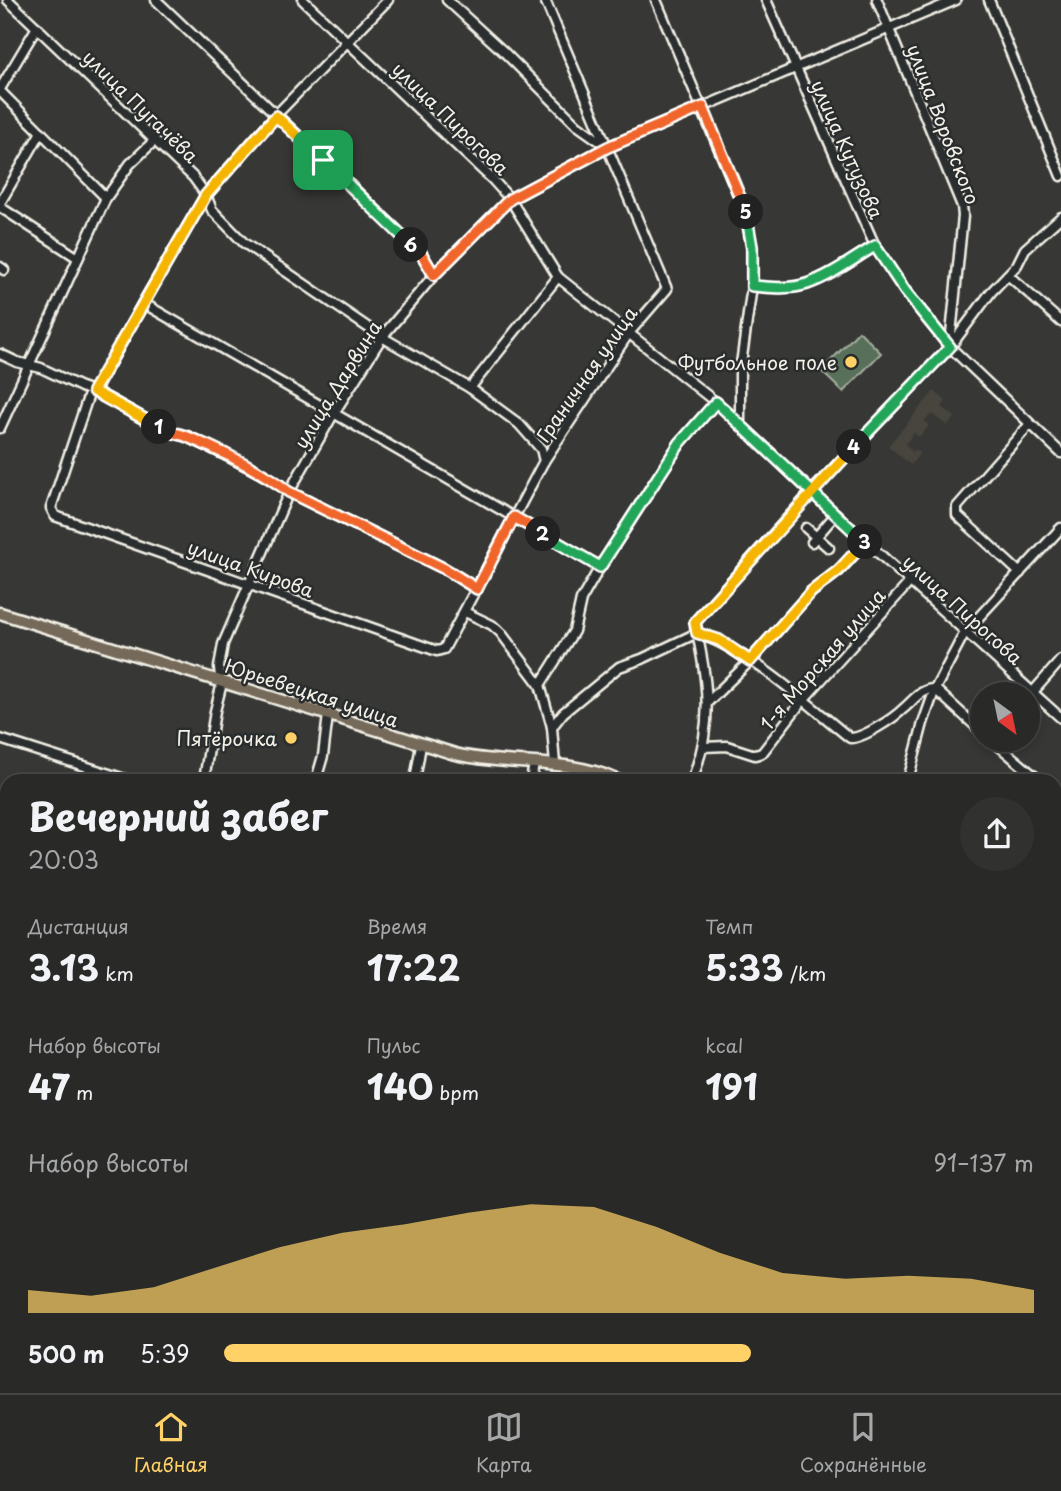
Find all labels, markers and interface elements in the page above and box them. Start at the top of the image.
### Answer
street label: улица Воровского [901,40,987,208]
street label: улица Пугачёва [77,43,205,169]
street label: улица Пирогова [386,55,516,181]
street label: улица Кутузова [805,75,891,223]
pin [293,130,353,190]
icon: arrive [304,141,342,179]
pin: 5 [728,194,764,230]
text: 5 [739,197,752,225]
pin: 6 [394,228,428,262]
text: 6 [404,230,417,258]
street label: Граничная улица [529,300,643,448]
street label: улица Дарвина [286,314,388,454]
place label: Футбольное поле [678,348,837,376]
marker: Футбольное поле [843,354,859,370]
pin: 1 [142,410,176,444]
text: 1 [154,412,163,440]
pin: 4 [836,430,872,464]
text: 4 [847,432,860,460]
pin: 2 [526,516,560,552]
text: 2 [536,519,549,547]
pin: 3 [848,524,882,560]
text: 3 [858,527,871,555]
street label: улица Кирова [184,532,318,604]
street label: улица Пирогова [897,547,1029,671]
street label: 1-я Морская улица [753,582,891,736]
street label: Юрьевецкая улица [222,651,402,733]
north arrow [970,682,1040,752]
map controls [970,682,1040,752]
place label: Пятёрочка [176,724,277,752]
marker: Пятёрочка [283,730,299,746]
text: Вечерний забег [28,787,328,844]
button: share [960,797,1034,871]
text: 20:03 [28,842,99,877]
text: Дистанция [28,912,129,940]
text: Время [367,912,427,940]
text: Темп [705,912,753,940]
text: 3.13 [28,940,99,993]
text: 17:22 [367,940,460,993]
text: 5:33 [705,940,784,993]
text: km [99,959,134,987]
text: /km [784,959,826,987]
text: Набор высоты [28,1031,161,1059]
text: Пульс [367,1031,420,1059]
text: kcal [705,1031,743,1059]
text: 47 [28,1059,70,1112]
text: 140 [367,1059,433,1112]
text: 191 [705,1059,758,1112]
text: m [70,1078,93,1106]
text: bpm [433,1078,479,1106]
text: Набор высоты [28,1145,189,1180]
text: 91–137 m [934,1145,1034,1180]
text: 500 m [28,1336,105,1371]
text: 5:39 [140,1336,190,1371]
tab: Главная [134,1408,208,1478]
tab: Карта [476,1408,532,1478]
tab: Сохранённые [800,1408,927,1478]

